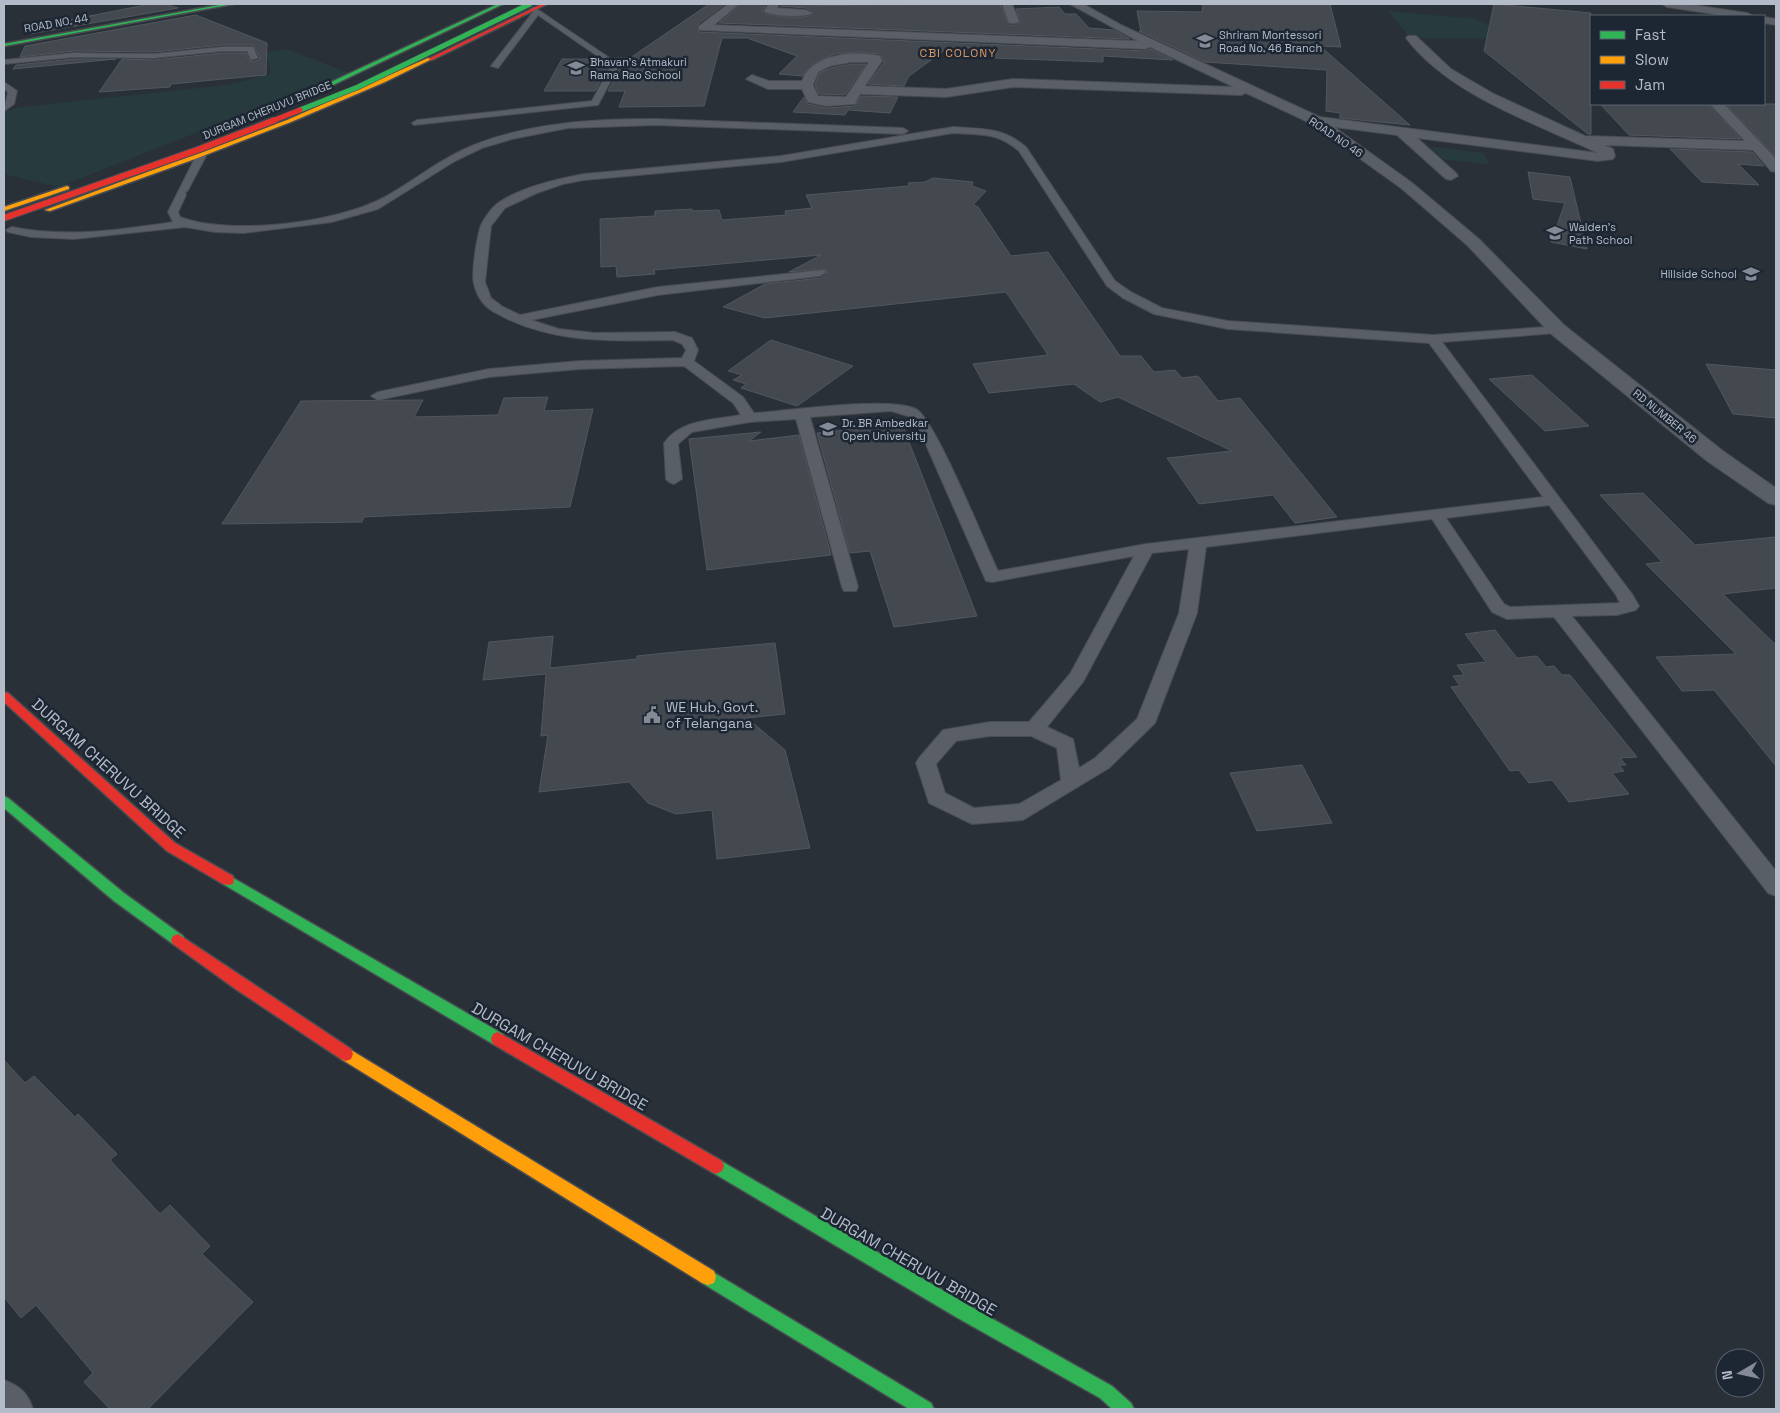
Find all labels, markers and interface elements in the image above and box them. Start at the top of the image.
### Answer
street label: ROAD NO. 44 [23,10,89,36]
legend [1590,15,1765,105]
text: Fast [1635,25,1666,44]
place label: Shriram Montessori Road No. 46 Branch [1219,28,1322,55]
school or university icon: Shriram Montessori Road No. 46 Branch [1195,31,1215,51]
district label: CBI COLONY [919,45,997,61]
text: Slow [1635,50,1669,69]
place label: Bhavan's Atmakuri Rama Rao School [590,55,687,82]
school or university icon: Bhavan's Atmakuri Rama Rao School [566,58,586,78]
text: Jam [1635,75,1665,94]
street label: DURGAM CHERUVU BRIDGE [201,78,333,142]
street label: ROAD NO 46 [1306,114,1366,160]
place label: Walden's Path School [1569,220,1632,247]
school or university icon: Walden's Path School [1545,223,1565,243]
school or university icon: Hillside School [1741,264,1761,284]
place label: Hillside School [1660,267,1737,281]
street label: RD NUMBER 46 [1630,386,1700,446]
place label: Dr. BR Ambedkar Open University [842,416,928,443]
school or university icon: Dr. BR Ambedkar Open University [818,419,838,439]
street label: DURGAM CHERUVU BRIDGE [27,694,190,843]
place label: WE Hub, Govt. of Telangana [666,698,758,732]
public building icon: WE Hub, Govt. of Telangana [642,705,662,725]
street label: DURGAM CHERUVU BRIDGE [468,997,652,1116]
street label: DURGAM CHERUVU BRIDGE [817,1202,1001,1321]
north arrow [1715,1348,1765,1398]
text: N [1718,1369,1737,1381]

